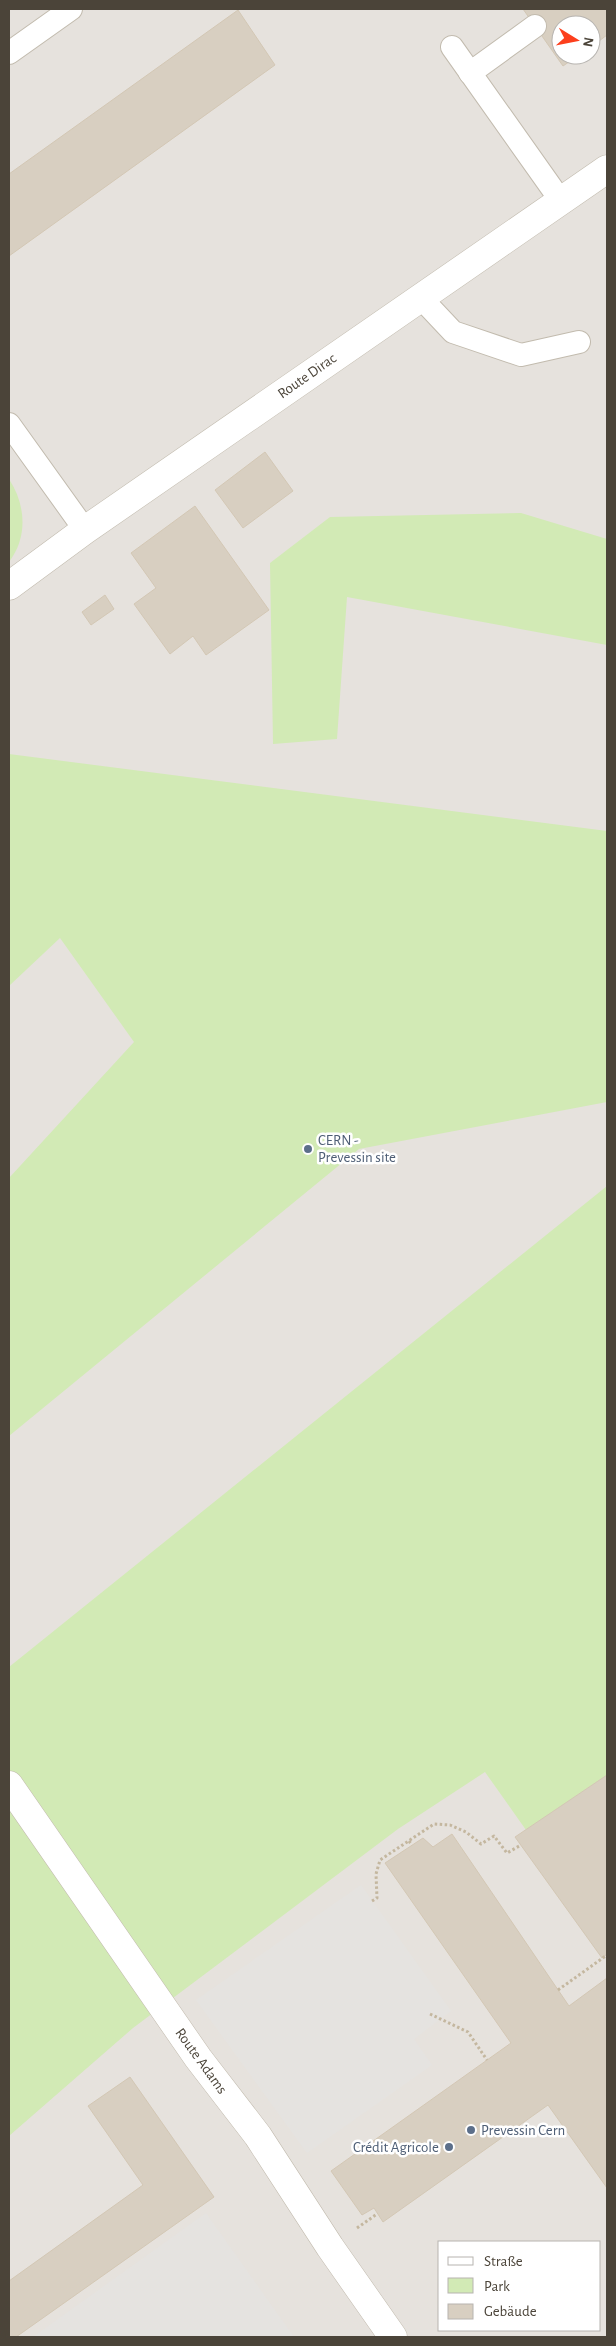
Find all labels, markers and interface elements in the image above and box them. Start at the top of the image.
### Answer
north arrow [551,15,601,65]
text: N [580,36,596,48]
street label: Route Dirac [275,350,339,401]
place label: CERN - Prevessin site [318,1133,396,1165]
marker: CERN - Prevessin site [302,1143,314,1155]
street label: Route Adams [172,2025,230,2097]
place label: Prevessin Cern [481,2123,565,2138]
marker: Prevessin Cern [465,2124,477,2136]
place label: Crédit Agricole [353,2140,439,2155]
marker: Crédit Agricole [443,2141,455,2153]
legend [438,2241,601,2331]
text: Straße [484,2254,523,2269]
text: Park [484,2279,510,2294]
text: Gebäude [484,2304,537,2319]

